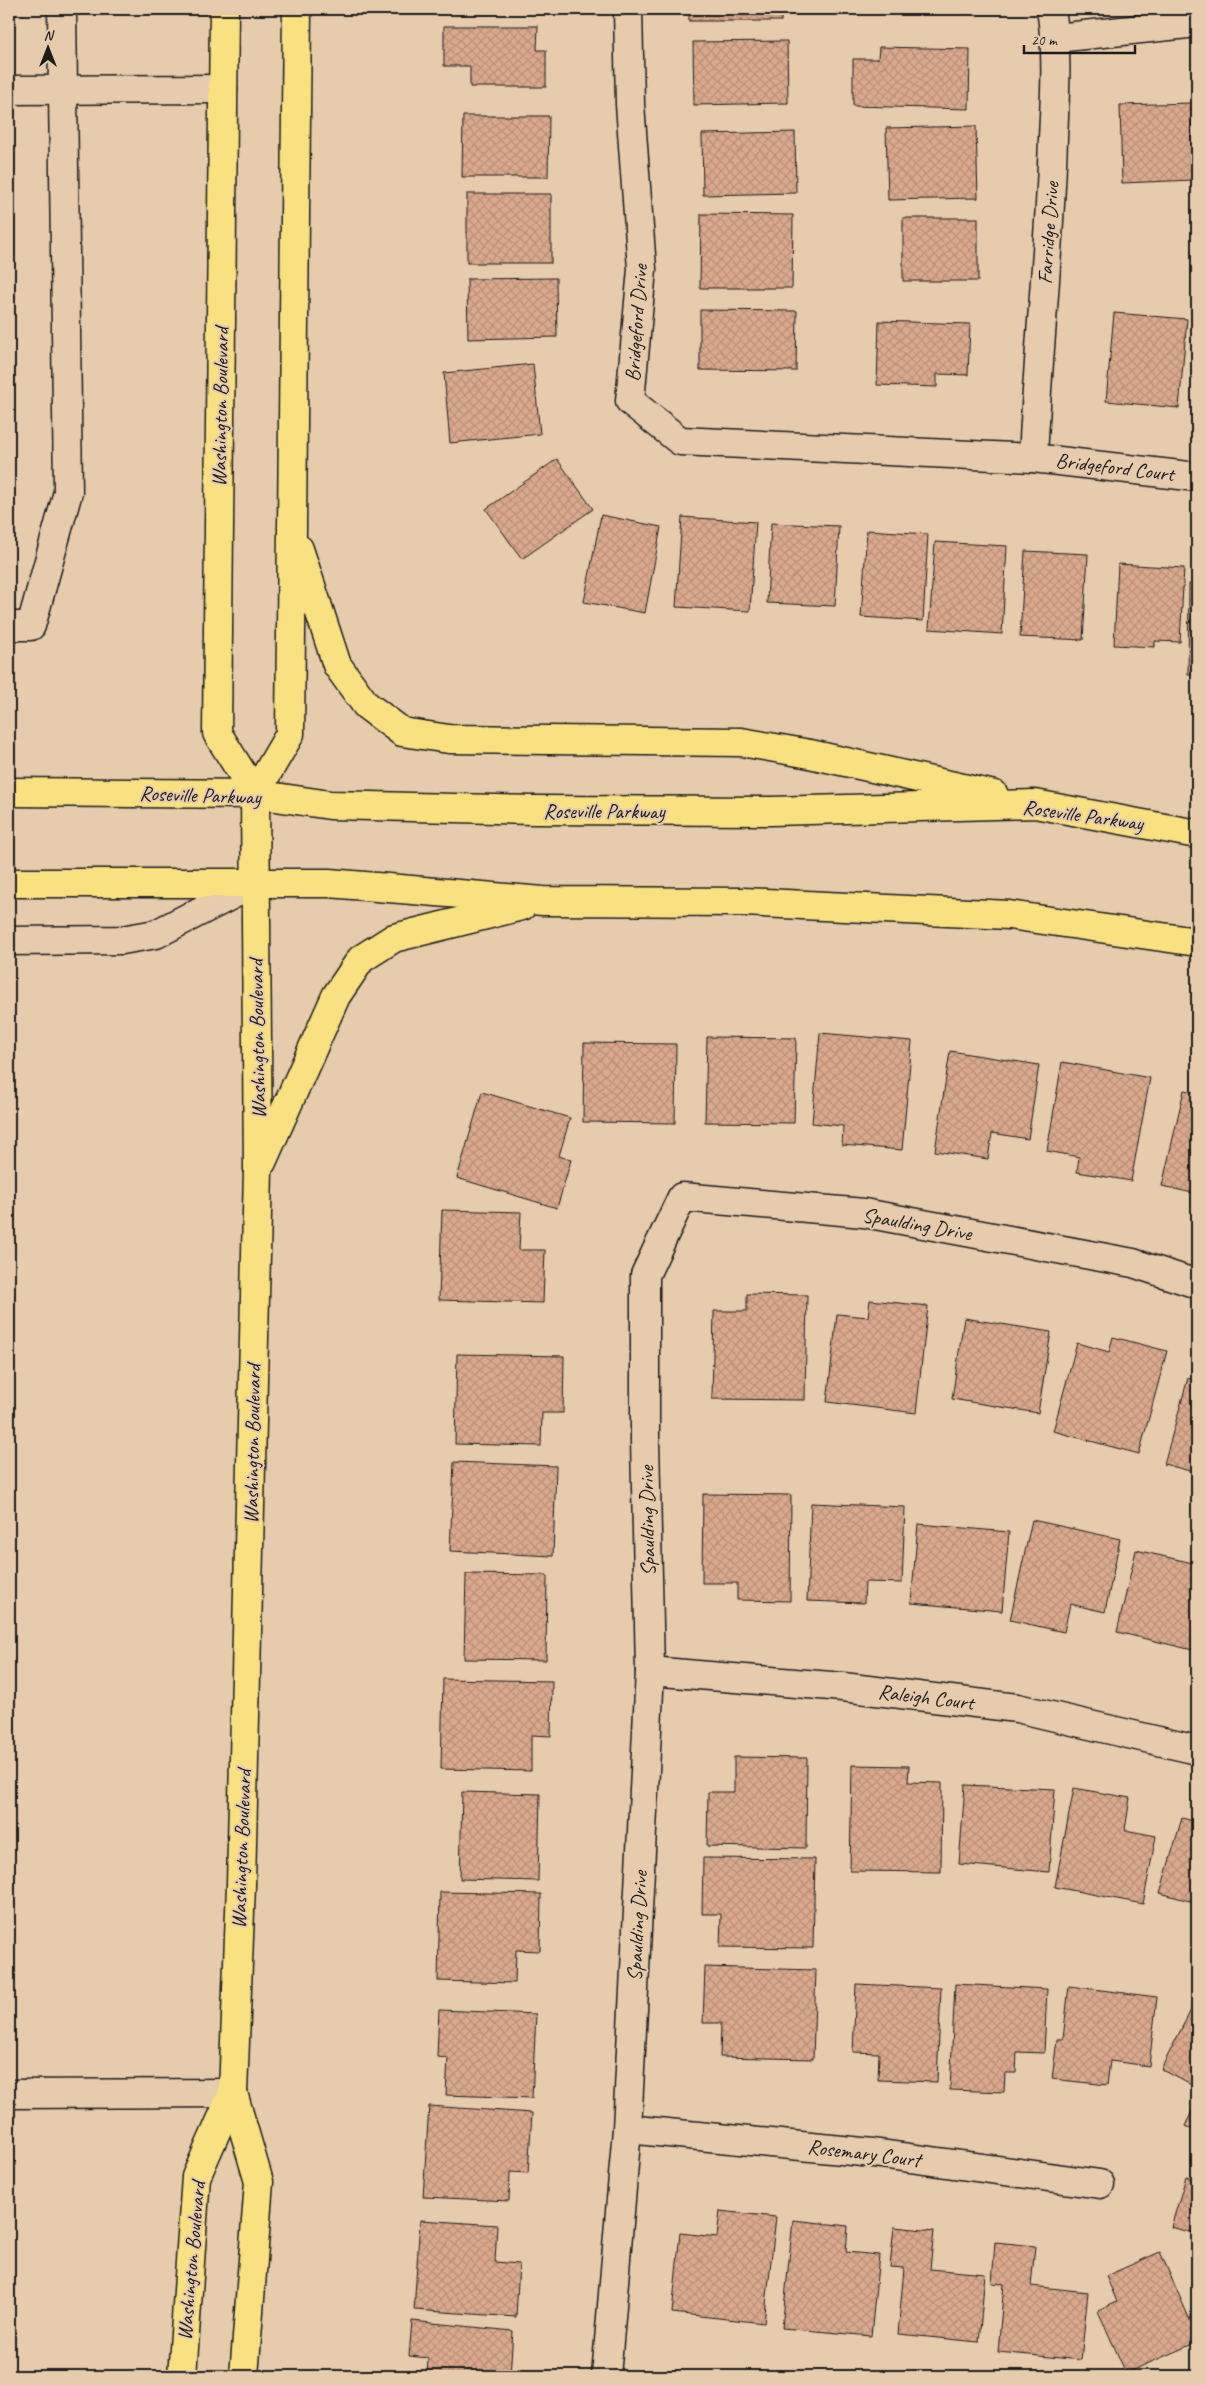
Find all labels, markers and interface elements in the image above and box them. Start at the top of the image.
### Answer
north arrow [22,22,72,72]
scale bar [1024,22,1135,54]
text: N [44,27,55,44]
text: 20 m [1031,31,1058,50]
street label: Farridge Drive [1031,180,1065,285]
street label: Bridgeford Drive [619,262,653,382]
street label: Washington Boulevard [206,323,234,487]
street label: Bridgeford Court [1054,447,1178,487]
street label: Roseville Parkway [139,780,263,810]
street label: Roseville Parkway [1021,794,1147,837]
street label: Roseville Parkway [543,798,666,824]
street label: Washington Boulevard [243,955,271,1119]
street label: Spaulding Drive [860,1202,975,1247]
street label: Washington Boulevard [238,1360,266,1524]
street label: Spaulding Drive [633,1464,661,1576]
street label: Raleigh Court [877,1678,977,1716]
street label: Washington Boulevard [225,1765,257,1929]
street label: Spaulding Drive [621,1869,653,1982]
street label: Rosemary Court [806,2133,925,2173]
street label: Washington Boulevard [171,2177,211,2341]

